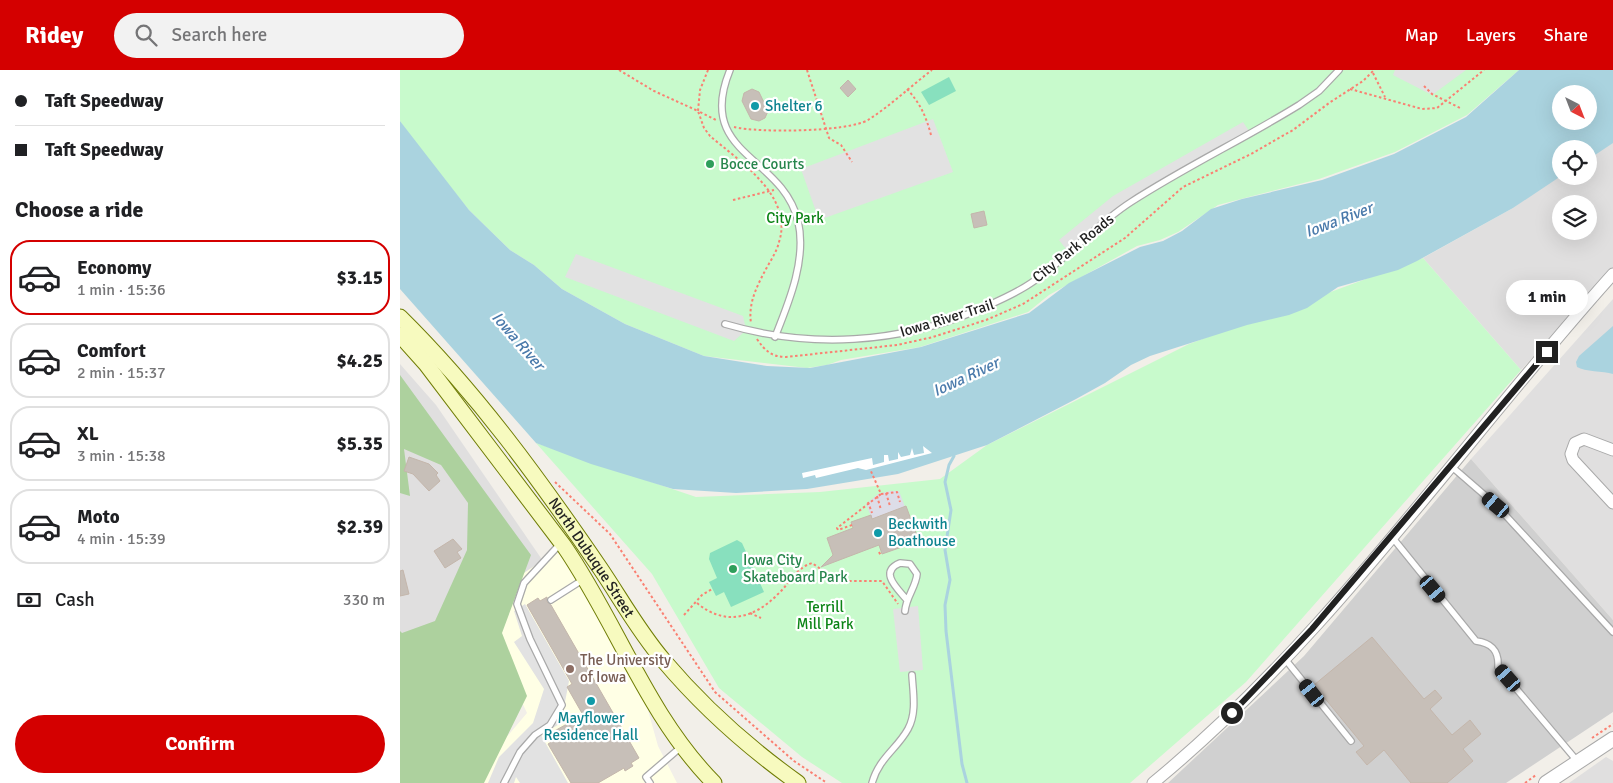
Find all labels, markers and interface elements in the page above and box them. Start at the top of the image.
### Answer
search box [114,13,464,58]
text: Ridey [25,20,84,50]
icon: search [132,21,160,49]
text: Search here [172,23,267,47]
text: Map [1405,24,1438,46]
text: Layers [1466,24,1516,46]
text: Share [1544,24,1588,46]
north arrow [1552,85,1598,130]
map controls [1552,85,1597,240]
text: Taft Speedway [45,89,163,113]
place label: Shelter 6 [765,97,823,115]
marker: Shelter 6 [749,100,761,112]
text: Taft Speedway [45,138,163,162]
button: locate [1552,140,1597,185]
place label: Bocce Courts [720,155,805,173]
marker: Bocce Courts [704,158,716,170]
button: layers [1552,195,1597,240]
text: Choose a ride [15,196,143,223]
water label: Iowa River [1302,197,1378,242]
park label: City Park [766,209,824,227]
street label: City Park Roads [1029,209,1118,286]
icon: car [17,255,62,300]
text: Economy [77,256,151,280]
text: $3.15 [337,266,383,290]
text: 1 min · 15:36 [77,280,166,300]
callout: 1 min [1506,280,1588,314]
text: 1 min [1528,287,1566,307]
street label: Iowa River Trail [898,295,996,341]
water label: Iowa River [487,308,550,376]
icon: car [17,338,62,383]
text: Comfort [77,339,146,363]
route end [1536,341,1558,363]
text: $4.25 [337,349,383,373]
water label: Iowa River [930,352,1004,401]
text: 2 min · 15:37 [77,363,166,383]
icon: car [17,421,62,466]
text: XL [77,422,99,446]
text: $5.35 [337,432,383,456]
text: 3 min · 15:38 [77,446,166,466]
car [1479,490,1512,520]
street label: North Dubuque Street [545,494,638,621]
icon: car [17,504,62,549]
text: Moto [77,505,120,529]
text: $2.39 [337,515,383,539]
place label: Beckwith Boathouse [888,515,956,550]
marker: Beckwith Boathouse [872,527,884,539]
text: 4 min · 15:39 [77,529,166,549]
place label: Iowa City Skateboard Park [743,551,848,586]
marker: Iowa City Skateboard Park [727,563,739,575]
car [1417,573,1448,605]
icon: cash [15,586,43,614]
text: Cash [55,588,95,612]
text: 330 m [343,590,385,610]
park label: Terrill Mill Park [797,598,854,633]
place label: The University of Iowa [580,651,671,686]
car [1492,662,1523,694]
marker: The University of Iowa [564,663,576,675]
car [1296,677,1327,709]
marker: Mayflower Residence Hall [585,695,597,707]
route start [1221,702,1243,724]
place label: Mayflower Residence Hall [544,709,638,744]
button: Confirm [15,715,385,773]

